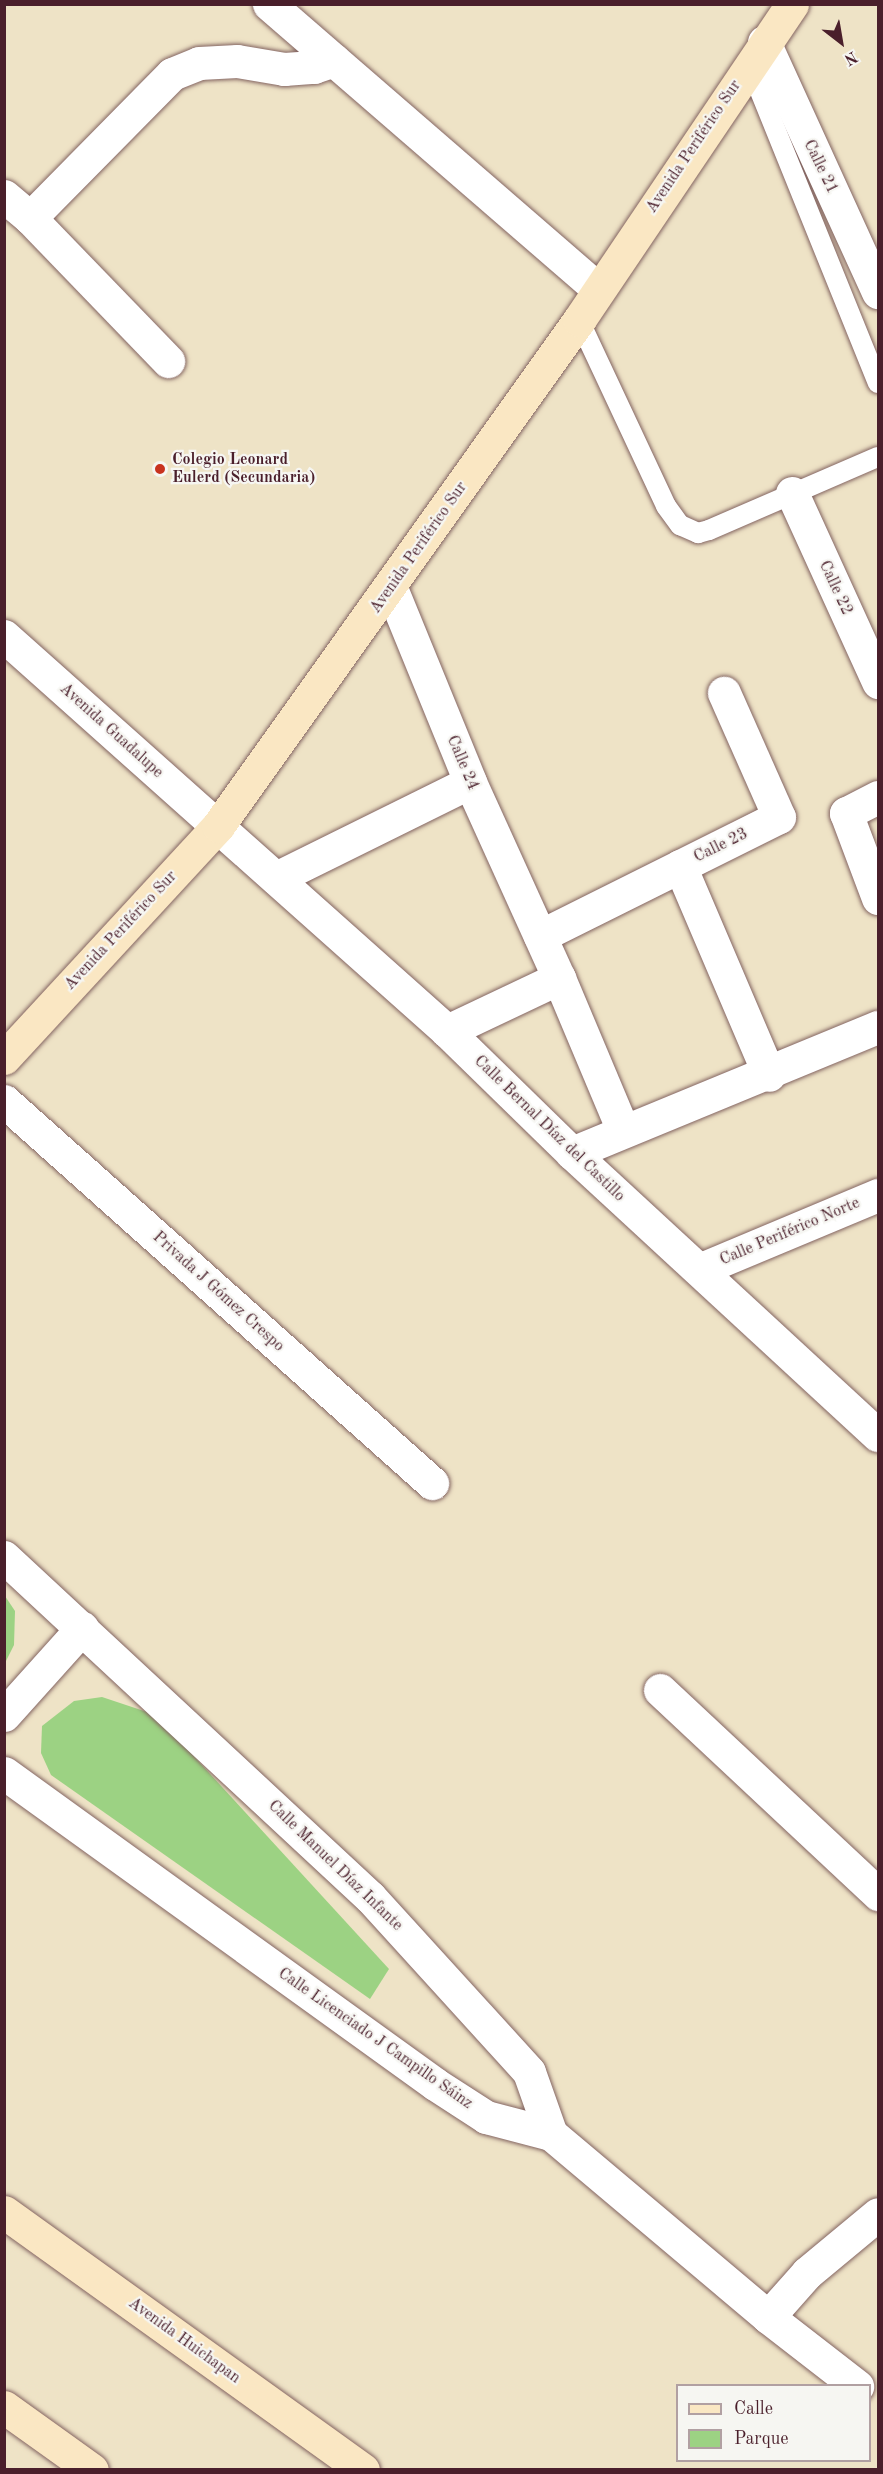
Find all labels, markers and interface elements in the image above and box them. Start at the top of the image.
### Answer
north arrow [811,12,871,72]
text: N [841,47,860,67]
street label: Avenida Periférico Sur [642,77,746,217]
street label: Calle 21 [799,137,841,197]
place label: Colegio Leonard Eulerd (Secundaria) [172,450,315,488]
marker: Colegio Leonard Eulerd (Secundaria) [153,462,167,476]
street label: Avenida Periférico Sur [366,479,472,617]
street label: Calle 22 [814,558,856,618]
street label: Avenida Guadalupe [55,679,167,783]
street label: Calle 24 [442,733,482,793]
street label: Calle 23 [691,825,751,867]
street label: Avenida Periférico Sur [61,867,181,995]
street label: Calle Bernal Díaz del Castillo [470,1052,628,1206]
street label: Calle Periférico Norte [717,1194,863,1270]
street label: Privada J Gómez Crespo [148,1228,288,1356]
street label: Calle Manuel Díaz Infante [264,1797,406,1935]
street label: Calle Licenciado J Campillo Sáinz [274,1964,476,2114]
street label: Avenida Huichapan [124,2294,244,2388]
legend [676,2384,871,2462]
text: Calle [734,2400,773,2418]
text: Parque [734,2430,789,2448]

